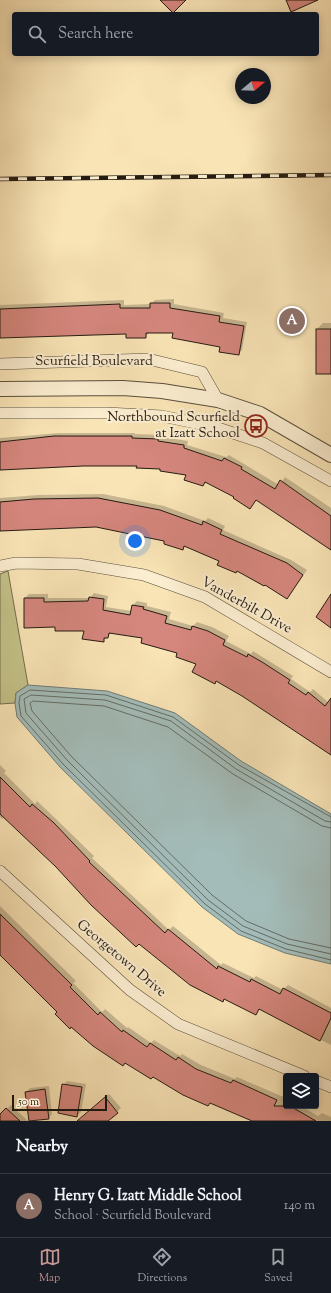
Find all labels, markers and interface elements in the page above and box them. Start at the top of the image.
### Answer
search box [12,12,319,56]
icon: search [26,23,48,45]
text: Search here [58,24,133,45]
north arrow [235,68,271,104]
pin: A [279,306,305,336]
street label: Scurfield Boulevard [35,352,153,372]
place label: Northbound Scurfield at Izatt School [107,408,240,444]
bus stop icon: Northbound Scurfield at Izatt School [243,413,269,439]
your location [125,531,145,551]
street label: Vanderbilt Drive [197,573,295,639]
street label: Georgetown Drive [72,915,170,1003]
map controls [283,1073,319,1109]
button: layers [283,1073,319,1109]
scale bar [12,1093,107,1112]
text: 50 m [18,1094,39,1110]
text: Nearby [16,1135,68,1159]
text: Henry G. Izatt Middle School [54,1186,242,1207]
text: A [24,1197,34,1215]
text: 140 m [284,1197,315,1215]
text: School · Scurfield Boulevard [54,1207,211,1225]
tab: Map [39,1246,61,1286]
tab: Directions [138,1246,187,1286]
tab: Saved [264,1246,292,1286]

